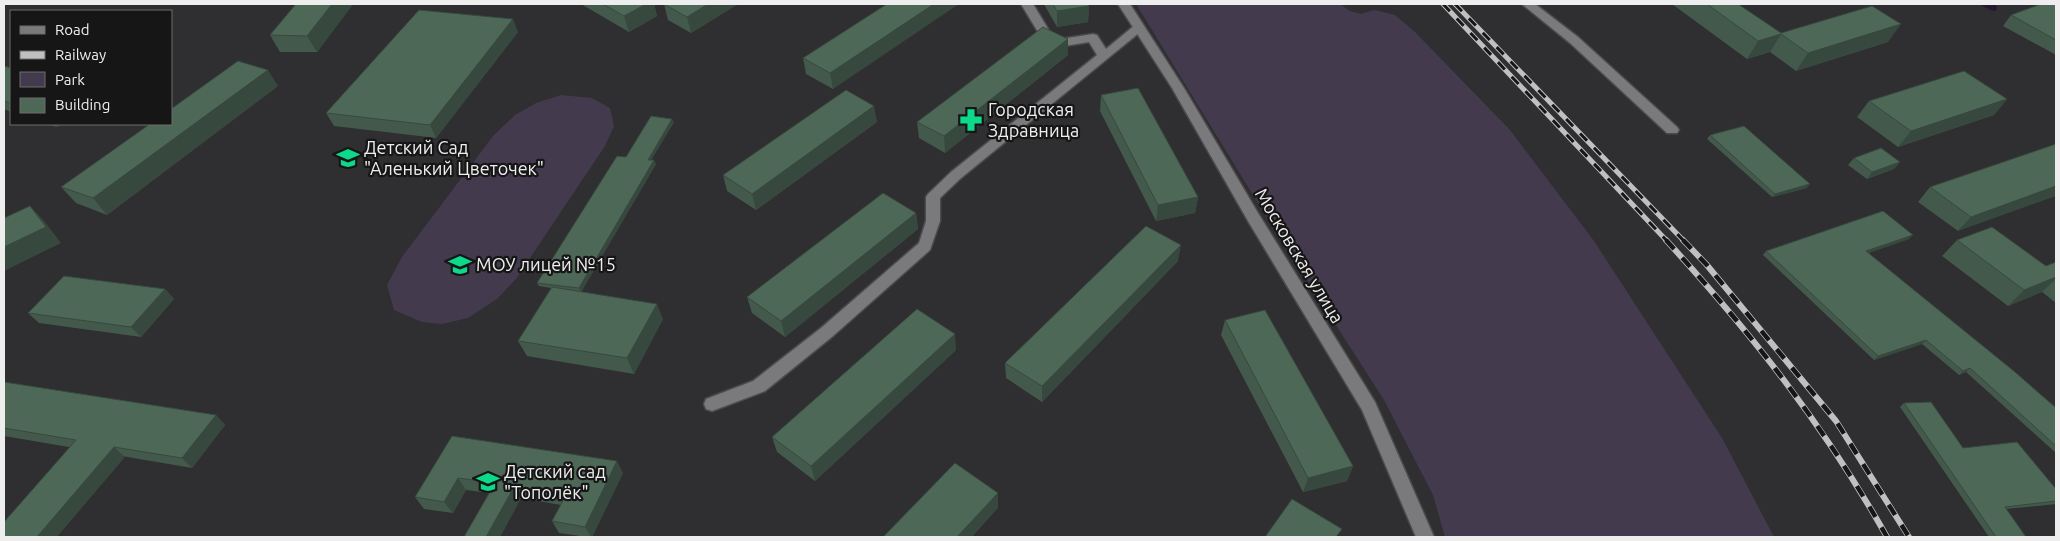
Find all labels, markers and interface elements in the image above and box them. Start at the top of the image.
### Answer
legend [10,10,172,125]
text: Road [55,21,90,38]
text: Railway [55,46,106,63]
text: Park [55,71,85,88]
text: Building [55,96,110,113]
place label: Городская Здравница [988,99,1079,140]
pharmacy icon: Городская Здравница [958,107,984,133]
place label: Детский Сад "Аленький Цветочек" [364,137,544,178]
school or university icon: Детский Сад "Аленький Цветочек" [335,145,361,171]
street label: Московская улица [1252,184,1348,327]
school or university icon: МОУ лицей №15 [447,252,473,278]
place label: МОУ лицей №15 [476,254,616,274]
place label: Детский сад "Тополёк" [504,461,606,502]
school or university icon: Детский сад "Тополёк" [475,469,501,495]

